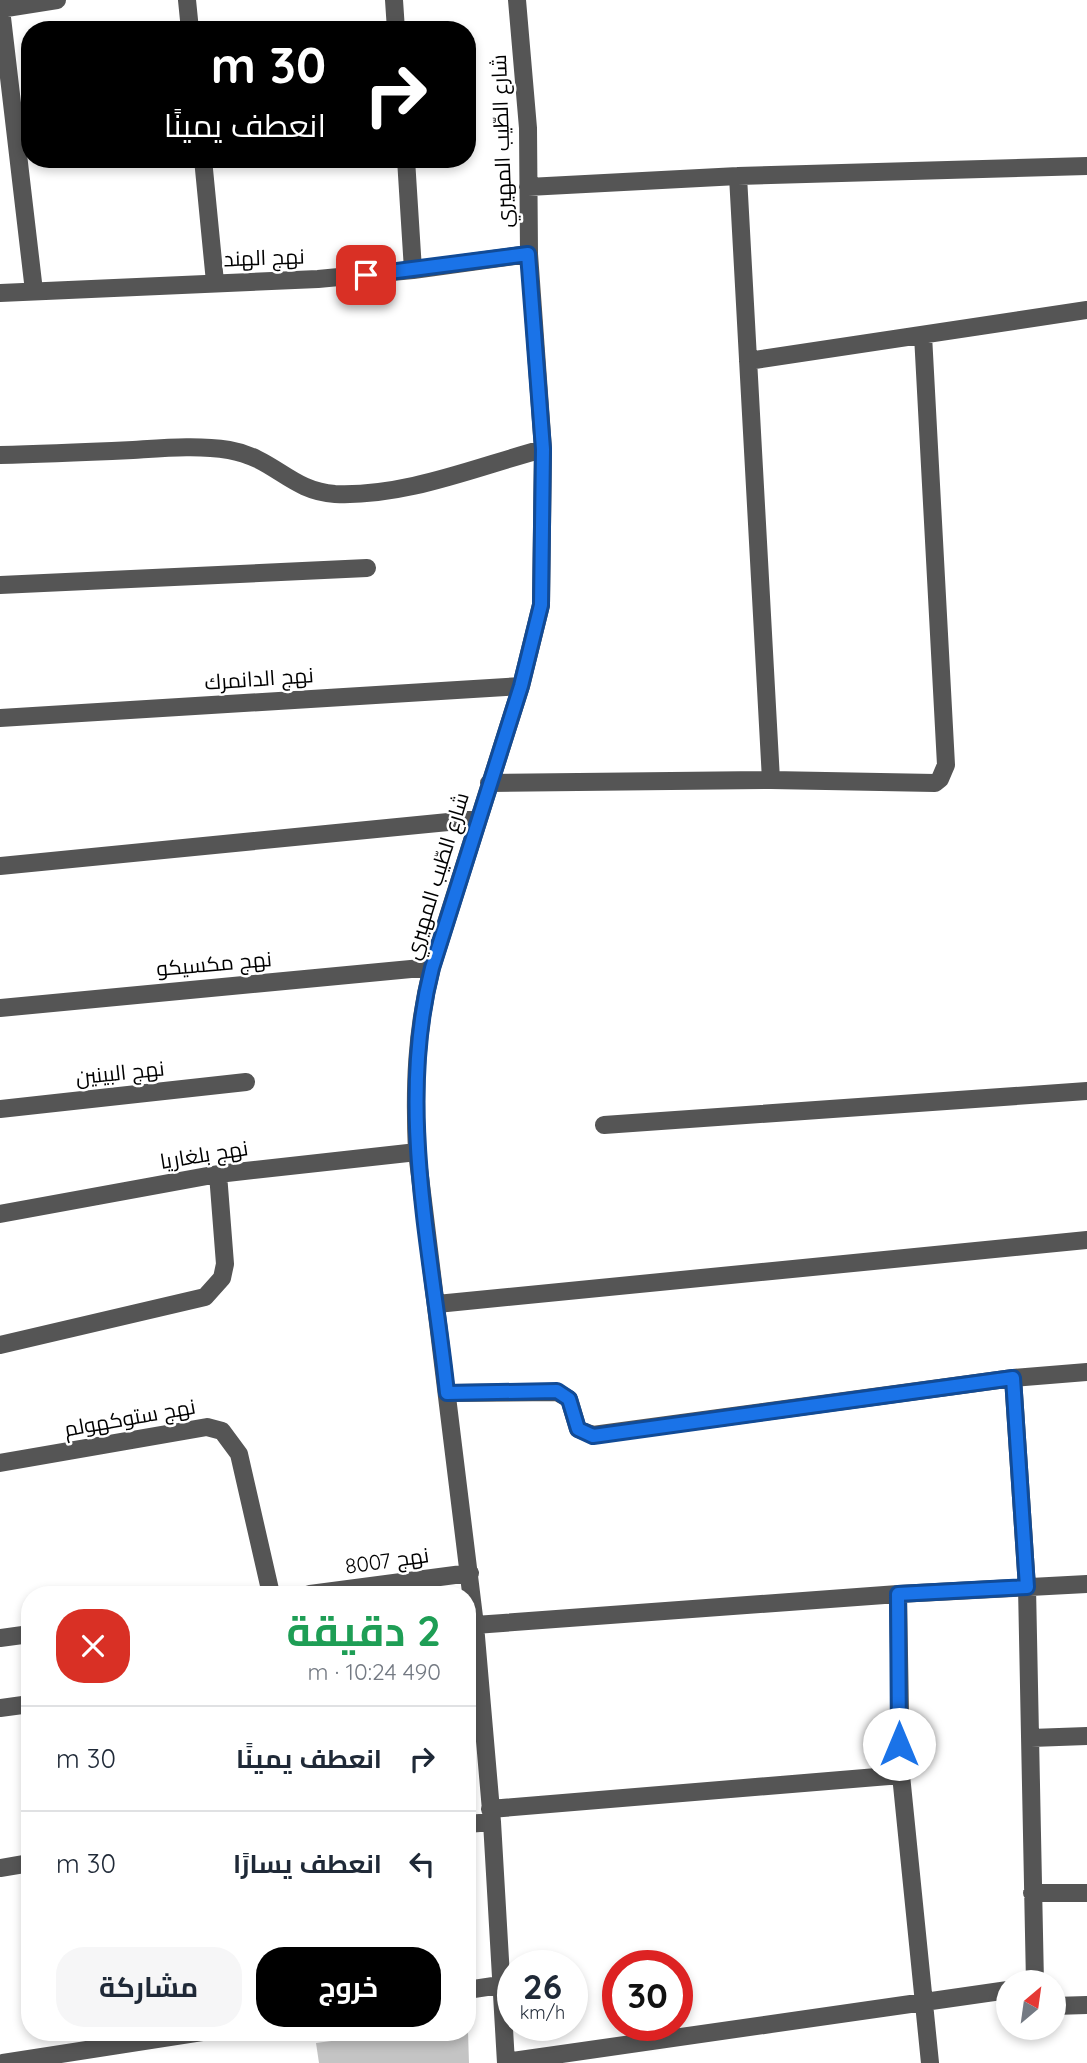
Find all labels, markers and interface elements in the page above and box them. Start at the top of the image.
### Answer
text: 30 m [211,34,326,95]
icon: right [350,49,441,140]
street label: شارع الطّيب المهيري [485,54,521,228]
text: انعطف يمينًا [164,105,326,145]
street label: نهج الهند [223,243,305,273]
pin [336,245,396,305]
icon: arrive [347,256,385,294]
street label: نهج الدانمرك [204,661,314,697]
street label: شارع الطّيب المهيري [398,789,478,964]
street label: نهج مكسيكو [155,945,273,983]
street label: نهج البينين [74,1054,166,1092]
street label: نهج بلغاريا [158,1134,250,1176]
street label: نهج ستوكهولم [62,1393,198,1443]
street label: نهج 8007 [343,1541,431,1581]
text: 2 دقيقة [287,1604,441,1657]
button: close [56,1609,130,1683]
text: 490 m · 10:24 [307,1657,441,1686]
position arrow [862,1707,936,1781]
icon: right [403,1740,441,1778]
text: 30 m [56,1742,116,1775]
text: انعطف يمينًا [236,1742,382,1775]
icon: left [403,1845,441,1883]
text: 30 m [56,1847,116,1880]
text: انعطف يسارًا [233,1847,382,1880]
button: مشاركة [56,1947,242,2027]
button: خروج [256,1947,441,2027]
speed limit sign: 30 [602,1950,693,2041]
text: 26 [523,1964,562,2008]
north arrow [996,1970,1066,2040]
map controls [996,1970,1066,2040]
text: km/h [520,2001,565,2024]

